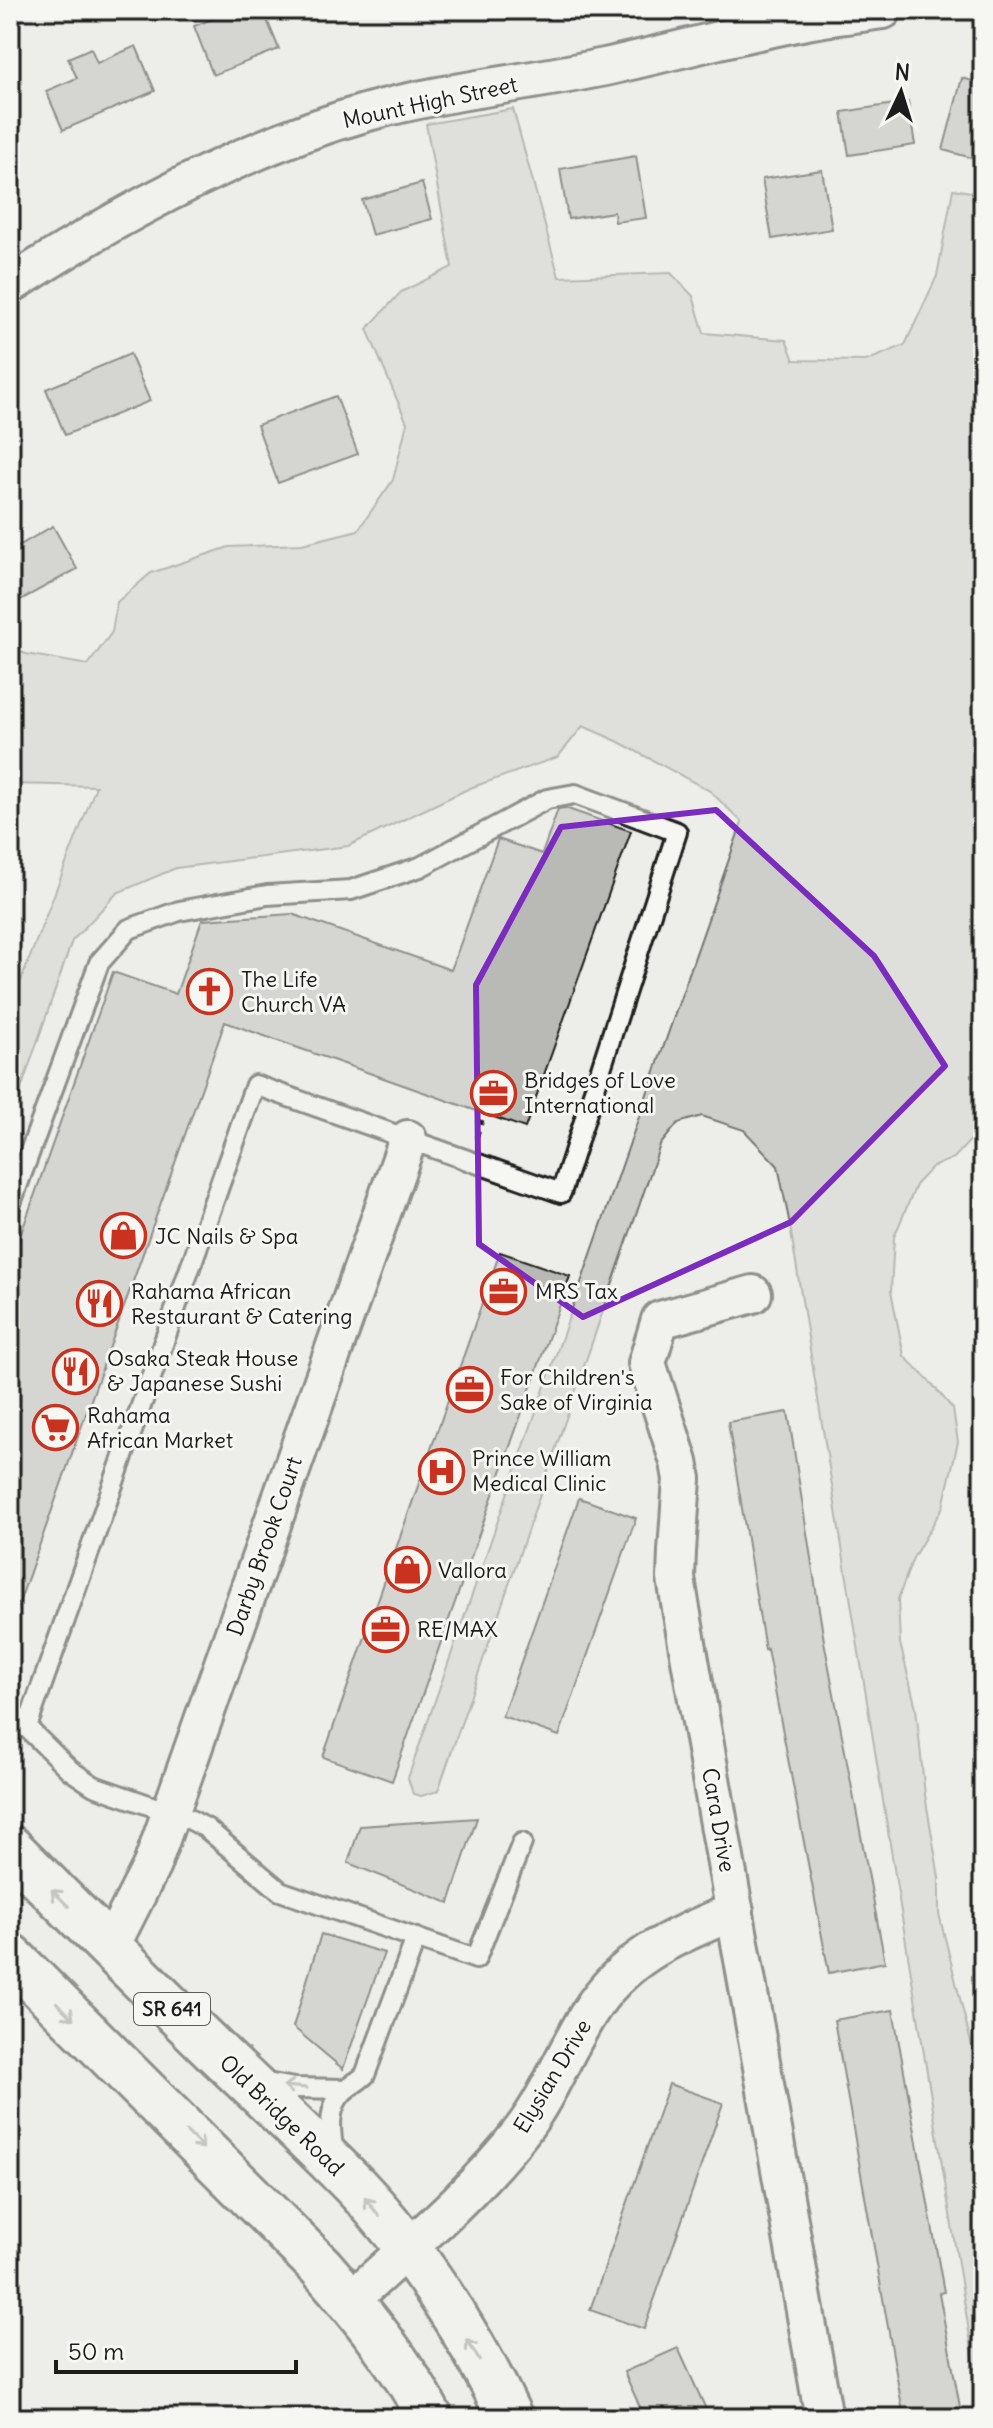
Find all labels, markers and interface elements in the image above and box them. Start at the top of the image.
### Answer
north arrow [861,52,941,132]
text: N [894,58,911,87]
street label: Mount High Street [340,70,520,134]
place label: The Life Church VA [241,965,346,1018]
church icon: The Life Church VA [186,968,234,1016]
place label: Bridges of Love International [524,1066,676,1119]
office icon: Bridges of Love International [469,1069,517,1117]
shop icon: JC Nails & Spa [100,1212,148,1260]
place label: JC Nails & Spa [155,1222,298,1250]
office icon: MRS Tax [480,1267,528,1315]
place label: Rahama African Restaurant & Catering [131,1277,352,1330]
place label: MRS Tax [535,1277,618,1305]
restaurant icon: Rahama African Restaurant & Catering [76,1280,124,1328]
place label: Osaka Steak House & Japanese Sushi [107,1344,298,1397]
restaurant icon: Osaka Steak House & Japanese Sushi [52,1347,100,1395]
place label: For Children's Sake of Virginia [500,1363,652,1416]
office icon: For Children's Sake of Virginia [445,1366,493,1414]
place label: Rahama African Market [87,1401,233,1454]
supermarket icon: Rahama African Market [32,1404,80,1452]
place label: Prince William Medical Clinic [472,1444,611,1497]
hospital icon: Prince William Medical Clinic [417,1447,465,1495]
street label: Darby Brook Court [220,1453,308,1639]
shop icon: Vallora [383,1546,431,1594]
place label: Vallora [438,1556,507,1584]
office icon: RE/MAX [362,1605,410,1653]
place label: RE/MAX [417,1615,498,1643]
street label: Cara Drive [696,1766,742,1874]
one-way arrow [51,1889,70,1908]
road number: SR 641 [134,1993,210,2025]
one-way arrow [55,2001,74,2020]
street label: Elysian Drive [507,2014,597,2138]
street label: Old Bridge Road [214,2049,350,2181]
one-way arrow [282,2079,309,2094]
one-way arrow [185,2130,204,2150]
one-way arrow [363,2197,381,2218]
scale bar [56,2324,296,2374]
text: 50 m [68,2336,124,2366]
one-way arrow [465,2339,481,2362]

